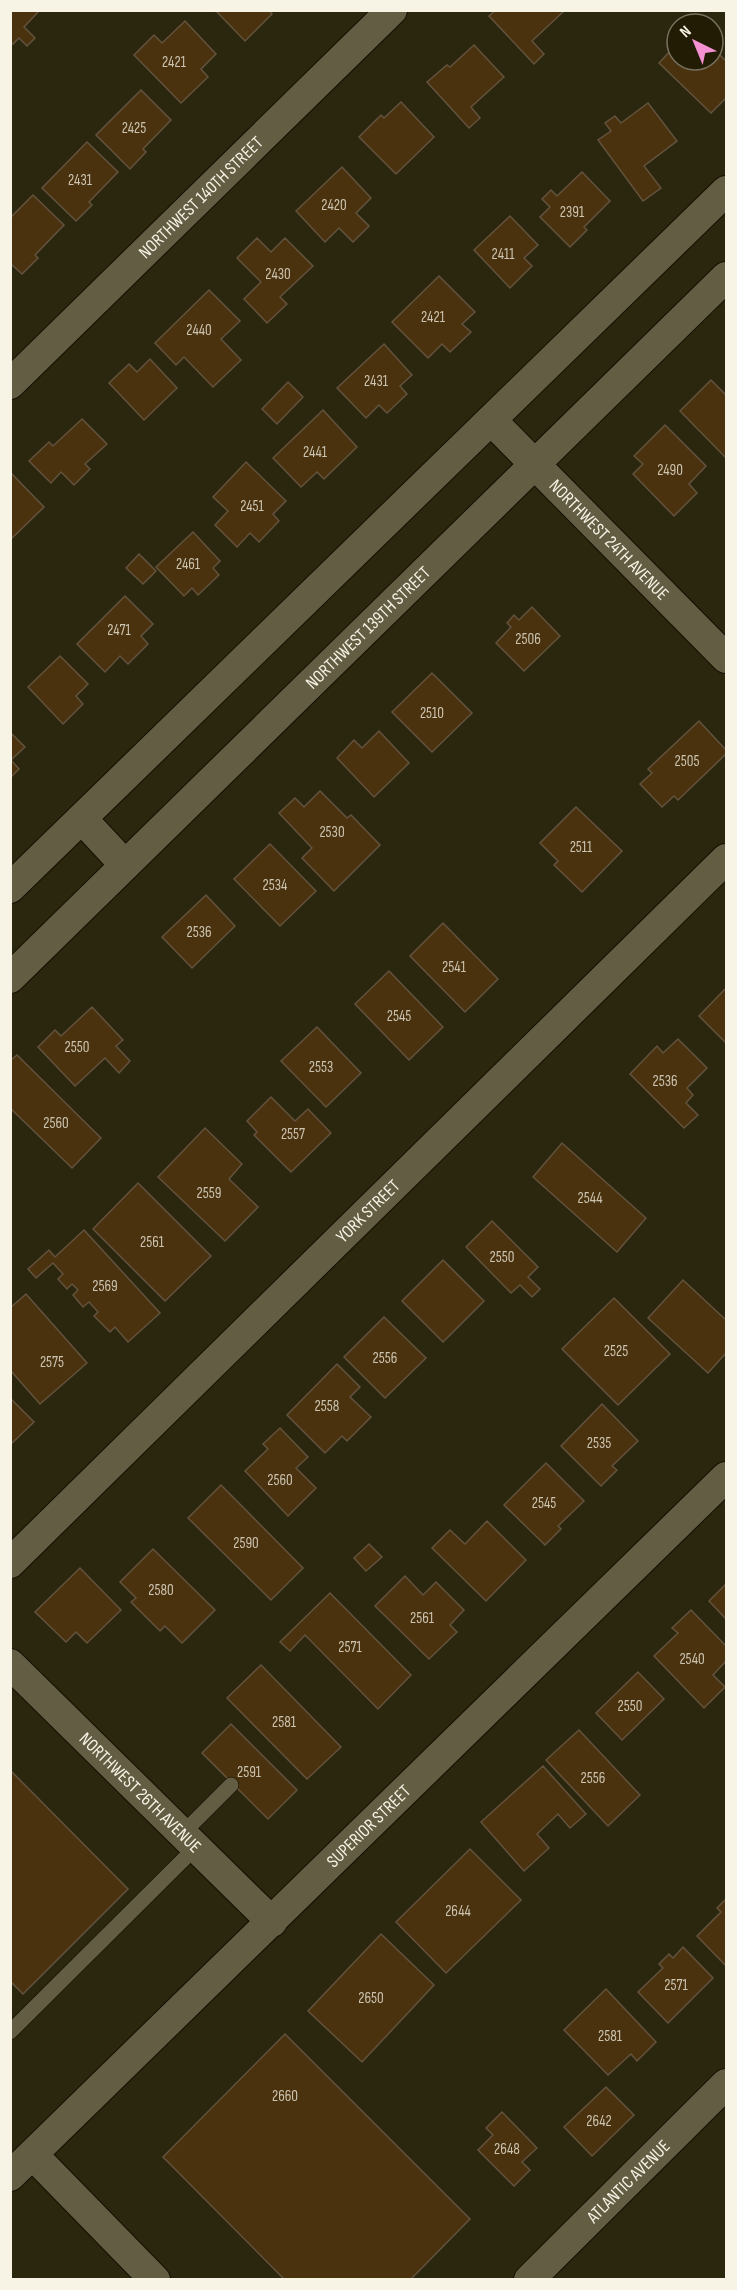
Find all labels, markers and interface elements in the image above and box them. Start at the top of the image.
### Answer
north arrow [665,12,725,72]
text: N [676,22,695,42]
house number: 2421 [162,53,187,72]
house number: 2425 [122,119,146,138]
street label: NORTHWEST 140TH STREET [134,132,267,263]
house number: 2431 [68,171,93,190]
house number: 2420 [321,196,347,215]
house number: 2391 [560,203,585,222]
house number: 2411 [492,245,515,264]
house number: 2430 [265,265,291,284]
house number: 2421 [421,308,446,327]
house number: 2440 [186,321,212,340]
house number: 2431 [364,372,389,391]
house number: 2441 [303,443,328,462]
house number: 2490 [657,461,683,480]
street label: NORTHWEST 24TH AVENUE [545,475,673,604]
house number: 2451 [240,497,265,516]
house number: 2461 [176,555,201,574]
street label: NORTHWEST 139TH STREET [301,562,435,693]
house number: 2471 [107,621,132,640]
house number: 2506 [515,630,541,649]
house number: 2510 [420,704,444,723]
house number: 2505 [675,752,699,771]
house number: 2530 [319,823,345,842]
house number: 2511 [570,838,593,857]
house number: 2534 [263,876,287,895]
house number: 2536 [186,923,212,942]
house number: 2541 [442,958,467,977]
house number: 2545 [387,1007,411,1026]
house number: 2550 [65,1038,89,1057]
house number: 2553 [309,1058,333,1077]
house number: 2536 [652,1072,678,1091]
house number: 2560 [43,1114,69,1133]
house number: 2557 [281,1125,305,1144]
street label: YORK STREET [332,1175,404,1247]
house number: 2559 [197,1184,221,1203]
house number: 2544 [578,1189,602,1208]
house number: 2561 [140,1233,165,1252]
house number: 2550 [490,1248,514,1267]
house number: 2569 [92,1277,118,1296]
house number: 2525 [604,1342,628,1361]
house number: 2556 [373,1349,397,1368]
house number: 2575 [40,1353,64,1372]
house number: 2558 [315,1397,339,1416]
house number: 2535 [587,1434,611,1453]
house number: 2560 [267,1471,293,1490]
house number: 2545 [532,1494,556,1513]
house number: 2590 [233,1534,259,1553]
house number: 2580 [148,1581,174,1600]
house number: 2561 [410,1609,435,1628]
house number: 2571 [338,1638,362,1657]
house number: 2540 [679,1650,705,1669]
house number: 2550 [618,1697,642,1716]
house number: 2581 [272,1713,297,1732]
street label: NORTHWEST 26TH AVENUE [75,1728,206,1857]
house number: 2591 [237,1763,262,1782]
house number: 2556 [581,1769,605,1788]
street label: SUPERIOR STREET [322,1780,415,1872]
house number: 2644 [445,1902,471,1921]
house number: 2571 [664,1976,688,1995]
house number: 2650 [358,1989,384,2008]
house number: 2581 [598,2027,623,2046]
house number: 2660 [272,2087,298,2106]
house number: 2642 [586,2112,612,2131]
street label: ATLANTIC AVENUE [582,2135,674,2228]
house number: 2648 [494,2140,520,2159]

